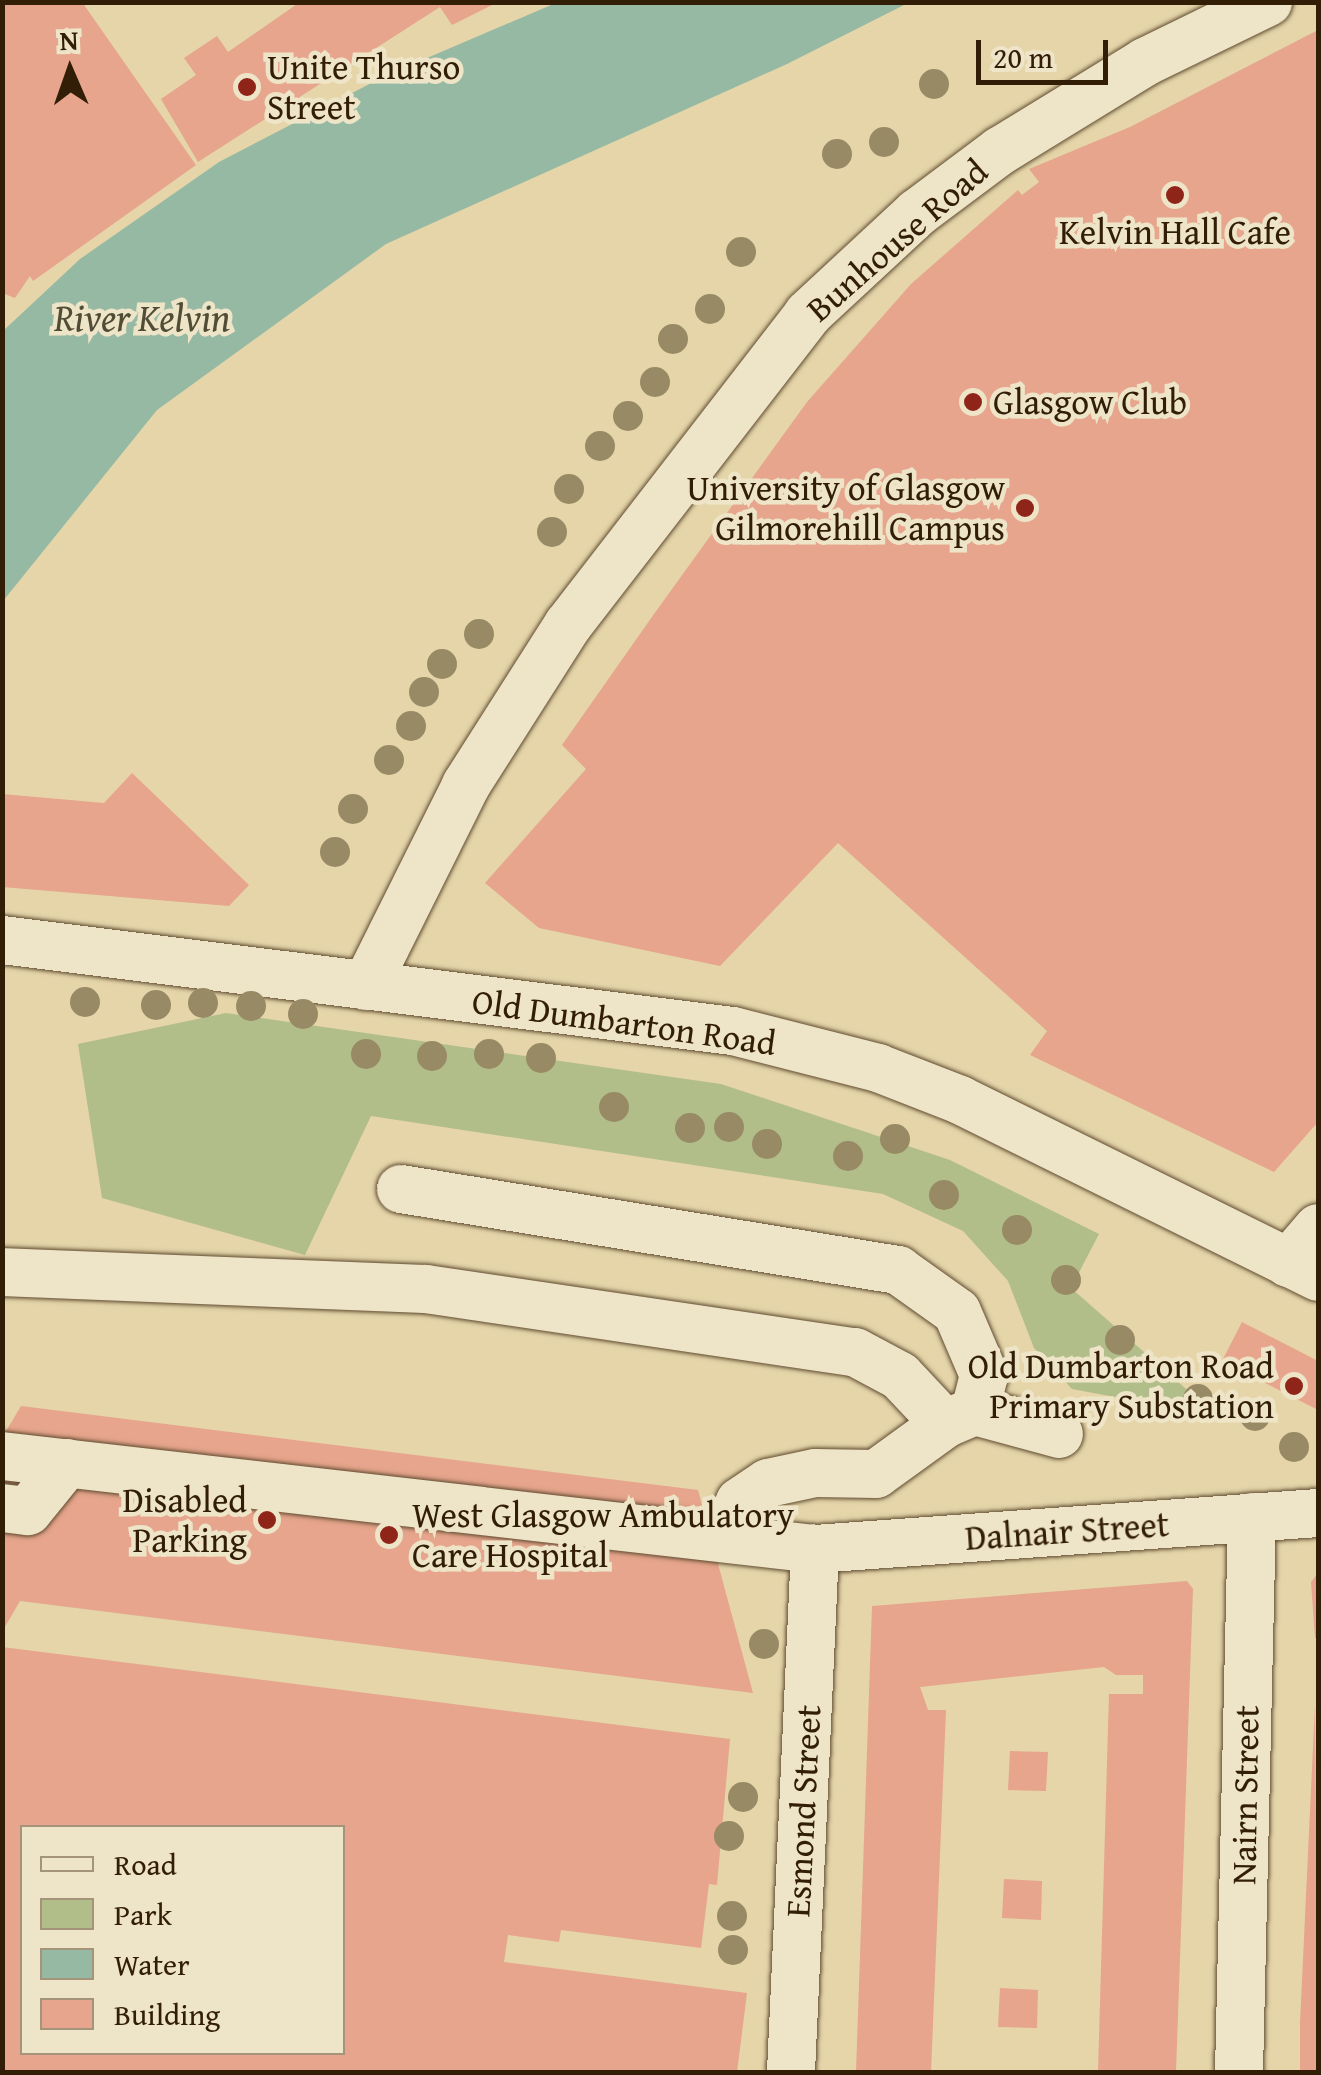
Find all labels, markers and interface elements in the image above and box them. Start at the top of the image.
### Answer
text: N [59,19,79,60]
north arrow [20,20,120,120]
scale bar [981,20,1114,82]
text: 20 m [993,35,1053,79]
place label: Unite Thurso Street [267,46,460,128]
marker: Unite Thurso Street [236,76,258,98]
street label: Bunhouse Road [798,150,996,330]
marker: Kelvin Hall Cafe [1164,184,1186,206]
place label: Kelvin Hall Cafe [1059,211,1291,253]
water label: River Kelvin [54,295,230,341]
place label: Glasgow Club [993,381,1187,423]
marker: Glasgow Club [962,391,984,413]
place label: University of Glasgow Gilmorehill Campus [687,467,1005,549]
marker: University of Glasgow Gilmorehill Campus [1014,497,1036,519]
street label: Old Dumbarton Road [469,980,779,1064]
place label: Old Dumbarton Road Primary Substation [968,1345,1274,1427]
marker: Old Dumbarton Road Primary Substation [1283,1375,1305,1397]
place label: Disabled Parking [122,1479,247,1561]
place label: West Glasgow Ambulatory Care Hospital [412,1494,794,1576]
street label: Dalnair Street [964,1503,1170,1559]
marker: Disabled Parking [256,1509,278,1531]
marker: West Glasgow Ambulatory Care Hospital [376,1522,402,1548]
street label: Esmond Street [776,1704,830,1918]
street label: Nairn Street [1222,1705,1268,1885]
legend [20,1825,345,2055]
text: Road [114,1842,177,1886]
text: Park [114,1892,172,1936]
text: Water [114,1942,190,1986]
text: Building [114,1992,220,2036]

